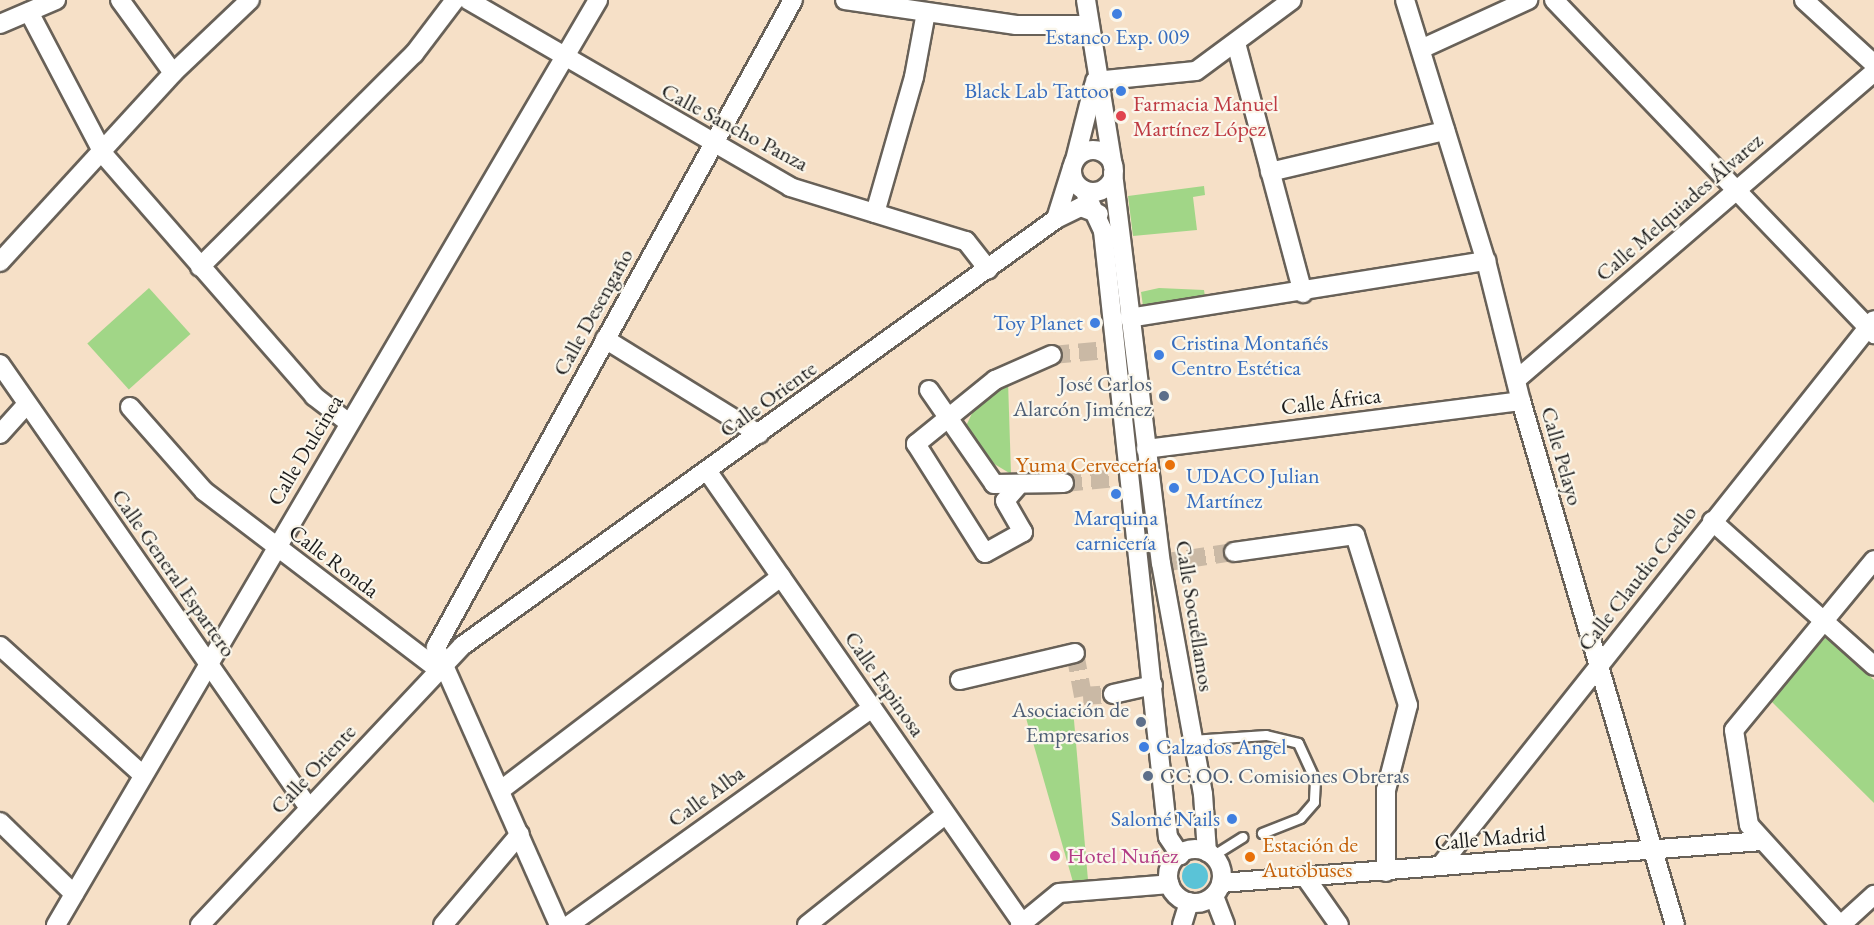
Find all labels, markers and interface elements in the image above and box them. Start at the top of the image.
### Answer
marker: Estanco Exp. 009 [1110,7,1124,21]
place label: Estanco Exp. 009 [1045,24,1189,50]
street label: Calle Sancho Panza [657,77,813,177]
place label: Black Lab Tattoo [964,78,1109,104]
marker: Black Lab Tattoo [1114,84,1128,98]
place label: Farmacia Manuel Martínez López [1133,90,1278,142]
marker: Farmacia Manuel Martínez López [1114,109,1128,123]
street label: Calle Melquiades Álvarez [1590,127,1768,287]
street label: Calle Desengaño [547,244,639,380]
place label: Toy Planet [993,310,1083,336]
marker: Toy Planet [1088,316,1102,330]
place label: Cristina Montañés Centro Estética [1171,329,1328,380]
marker: Cristina Montañés Centro Estética [1152,348,1166,362]
street label: Calle Oriente [714,355,822,443]
place label: José Carlos Alarcón Jiménez [1013,370,1152,422]
street label: Calle África [1280,382,1382,420]
marker: José Carlos Alarcón Jiménez [1157,389,1171,403]
street label: Calle Dulcinea [262,390,348,510]
street label: Calle Pelayo [1535,404,1589,508]
place label: Yuma Cervecería [1016,452,1158,478]
marker: Yuma Cervecería [1163,458,1177,472]
place label: UDACO Julian Martínez [1186,462,1320,514]
marker: UDACO Julian Martínez [1167,481,1181,495]
street label: Calle General Espartero [106,484,242,662]
marker: Marquina carnicería [1109,487,1123,501]
street label: Calle Claudio Coello [1572,500,1702,656]
place label: Marquina carnicería [1074,504,1158,556]
street label: Calle Ronda [284,519,384,603]
street label: Calle Socuéllamos [1170,539,1220,693]
street label: Calle Espinosa [839,626,931,742]
place label: Asociación de Empresarios [1012,696,1129,748]
marker: Asociación de Empresarios [1134,715,1148,729]
street label: Calle Oriente [265,719,361,819]
place label: Calzados Angel [1156,734,1287,760]
marker: Calzados Angel [1137,740,1151,754]
street label: Calle Alba [663,759,749,833]
place label: CC.OO. Comisiones Obreras [1160,763,1409,789]
marker: CC.OO. Comisiones Obreras [1141,769,1155,783]
place label: Salomé Nails [1111,806,1220,832]
marker: Salomé Nails [1225,812,1239,826]
street label: Calle Madrid [1434,820,1546,856]
place label: Estación de Autobuses [1262,831,1358,882]
place label: Hotel Nuñez [1067,843,1178,869]
marker: Hotel Nuñez [1048,849,1062,863]
marker: Estación de Autobuses [1243,850,1257,864]

